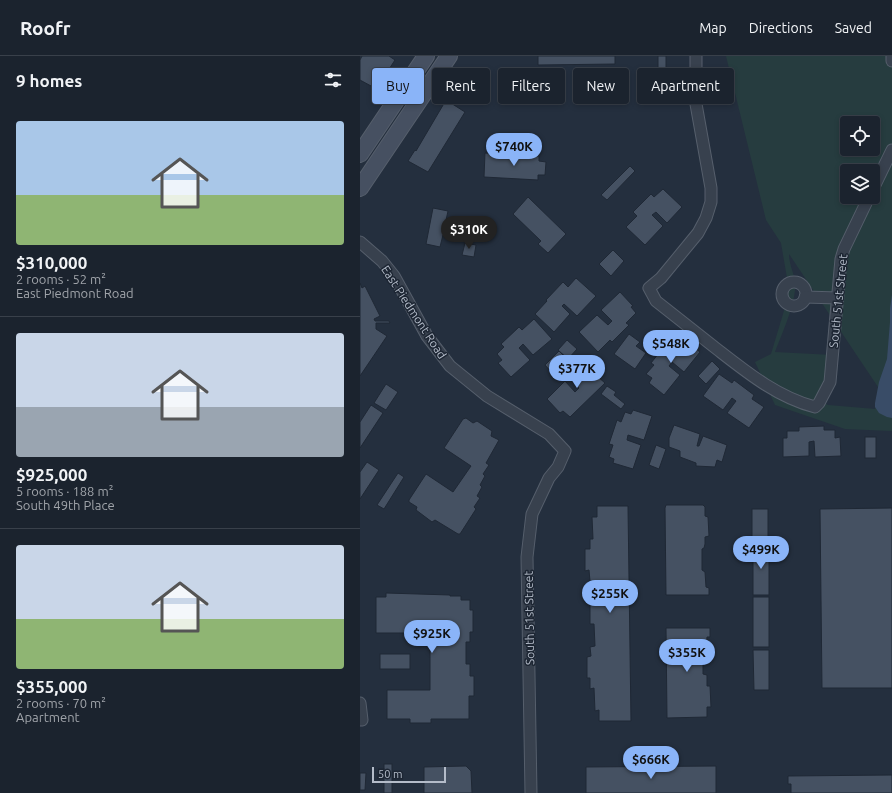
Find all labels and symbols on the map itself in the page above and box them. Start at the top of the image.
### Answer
pin: $740K [486,133,542,167]
pin: $310K [441,216,497,250]
street label: South 51st Street [827,253,849,349]
street label: East Piedmont Road [379,263,449,361]
pin: $548K [643,330,699,364]
pin: $377K [549,355,605,389]
pin: $499K [733,536,789,570]
street label: South 51st Street [522,571,536,665]
pin: $255K [582,580,638,614]
pin: $925K [404,620,460,654]
pin: $355K [659,639,715,673]
pin: $666K [623,746,679,780]
scale bar [372,765,446,784]

